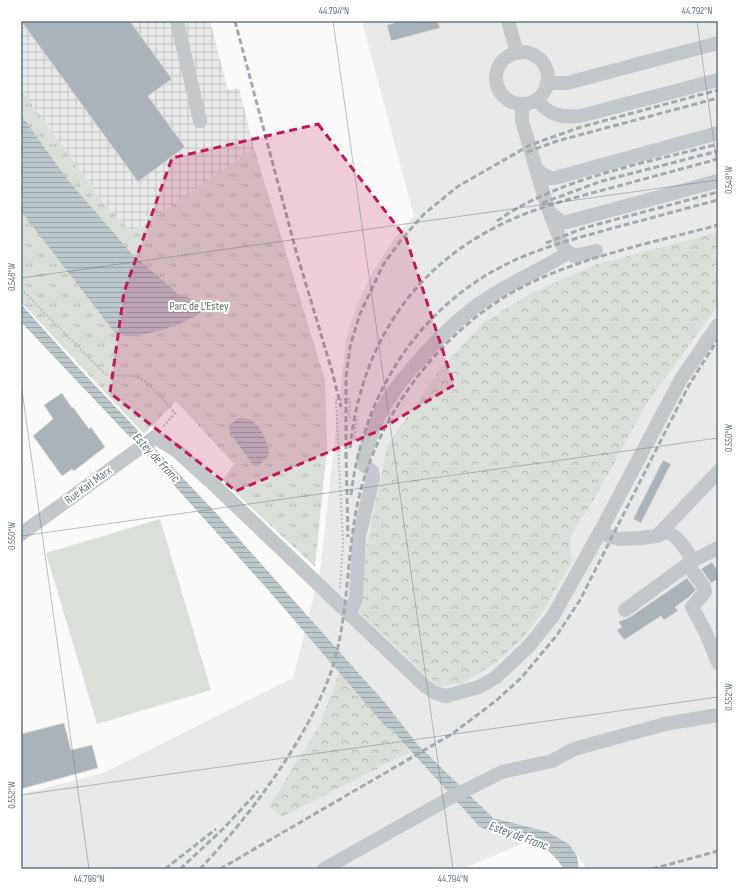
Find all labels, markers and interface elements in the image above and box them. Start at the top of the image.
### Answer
text: 44.794°N [319,5,349,17]
text: 44.792°N [682,5,712,17]
text: 0.548°W [723,166,735,194]
text: 0.548°W [6,263,18,291]
park label: Parc de L'Estey [169,299,229,314]
text: 0.550°W [723,424,735,452]
water label: Estey de Franc [129,430,184,486]
street label: Rue Karl Marx [62,463,115,508]
text: 0.550°W [6,522,18,550]
text: 0.552°W [723,683,735,711]
text: 0.552°W [6,781,18,809]
water label: Estey de Franc [487,818,551,854]
text: 44.796°N [74,873,104,885]
text: 44.794°N [438,873,468,885]

